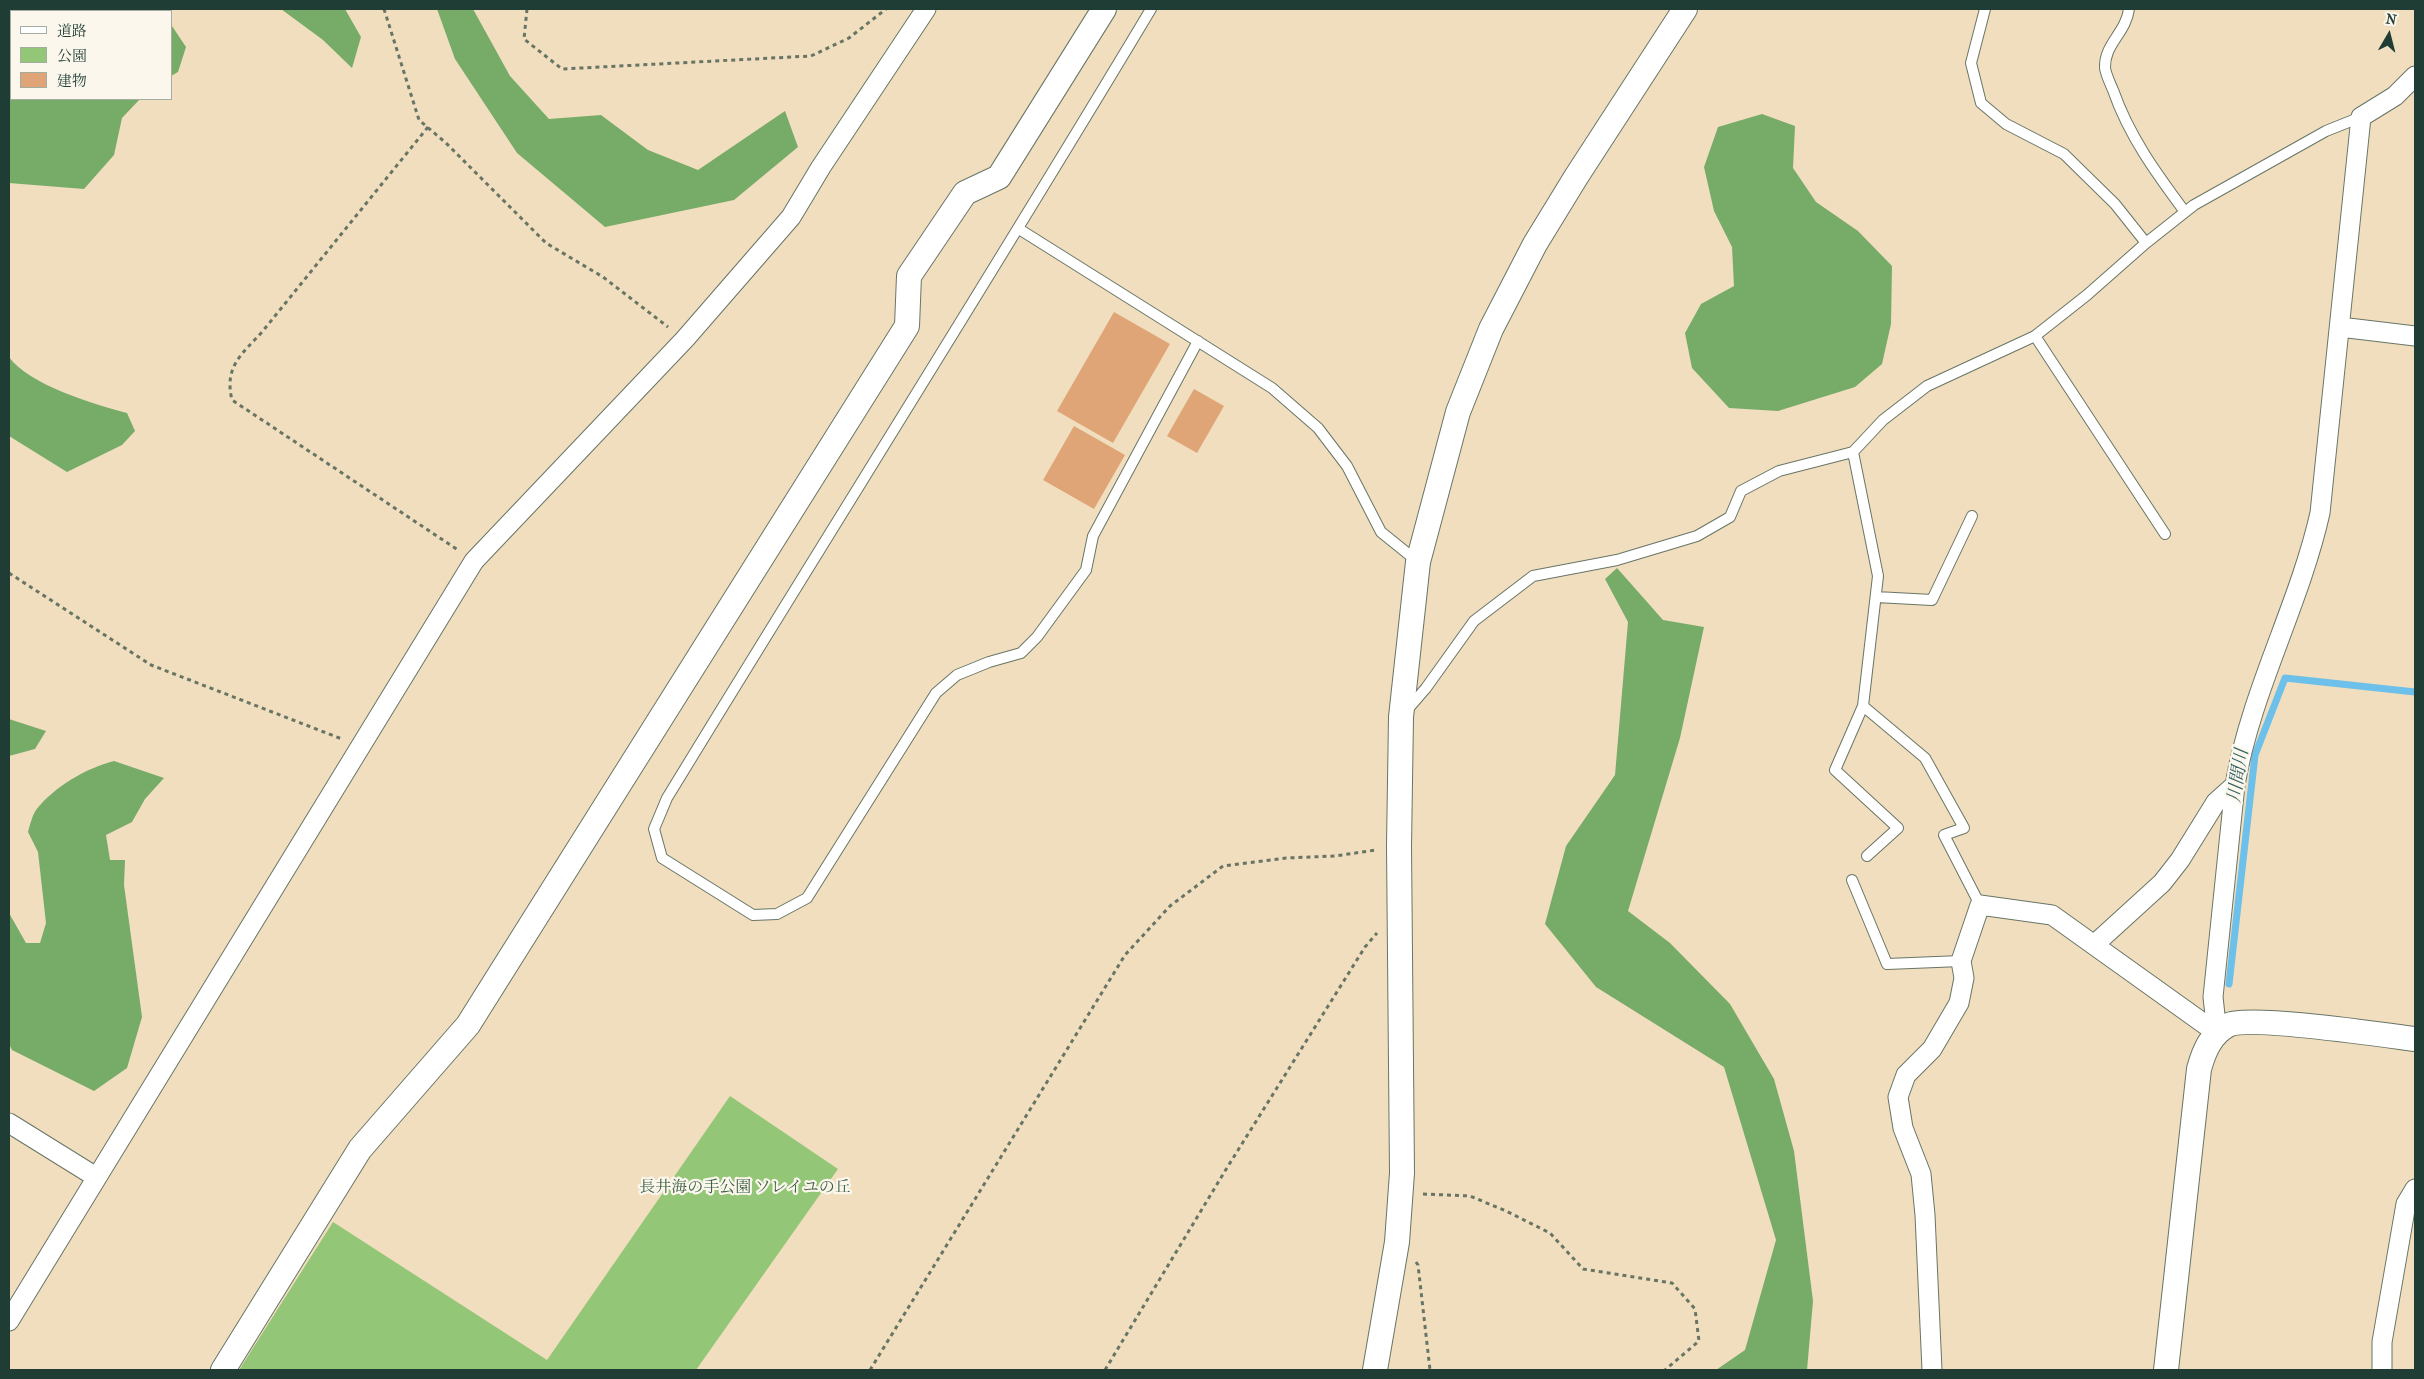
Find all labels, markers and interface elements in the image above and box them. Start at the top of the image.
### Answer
legend [10,10,172,100]
north arrow [2364,10,2414,60]
text: N [2385,10,2398,29]
text: 道路 [57,22,87,40]
text: 公園 [57,47,87,65]
text: 建物 [57,72,87,90]
water label: 川間川 [2224,748,2254,804]
park label: 長井海の手公園 ソレイユの丘 [639,1178,851,1198]

